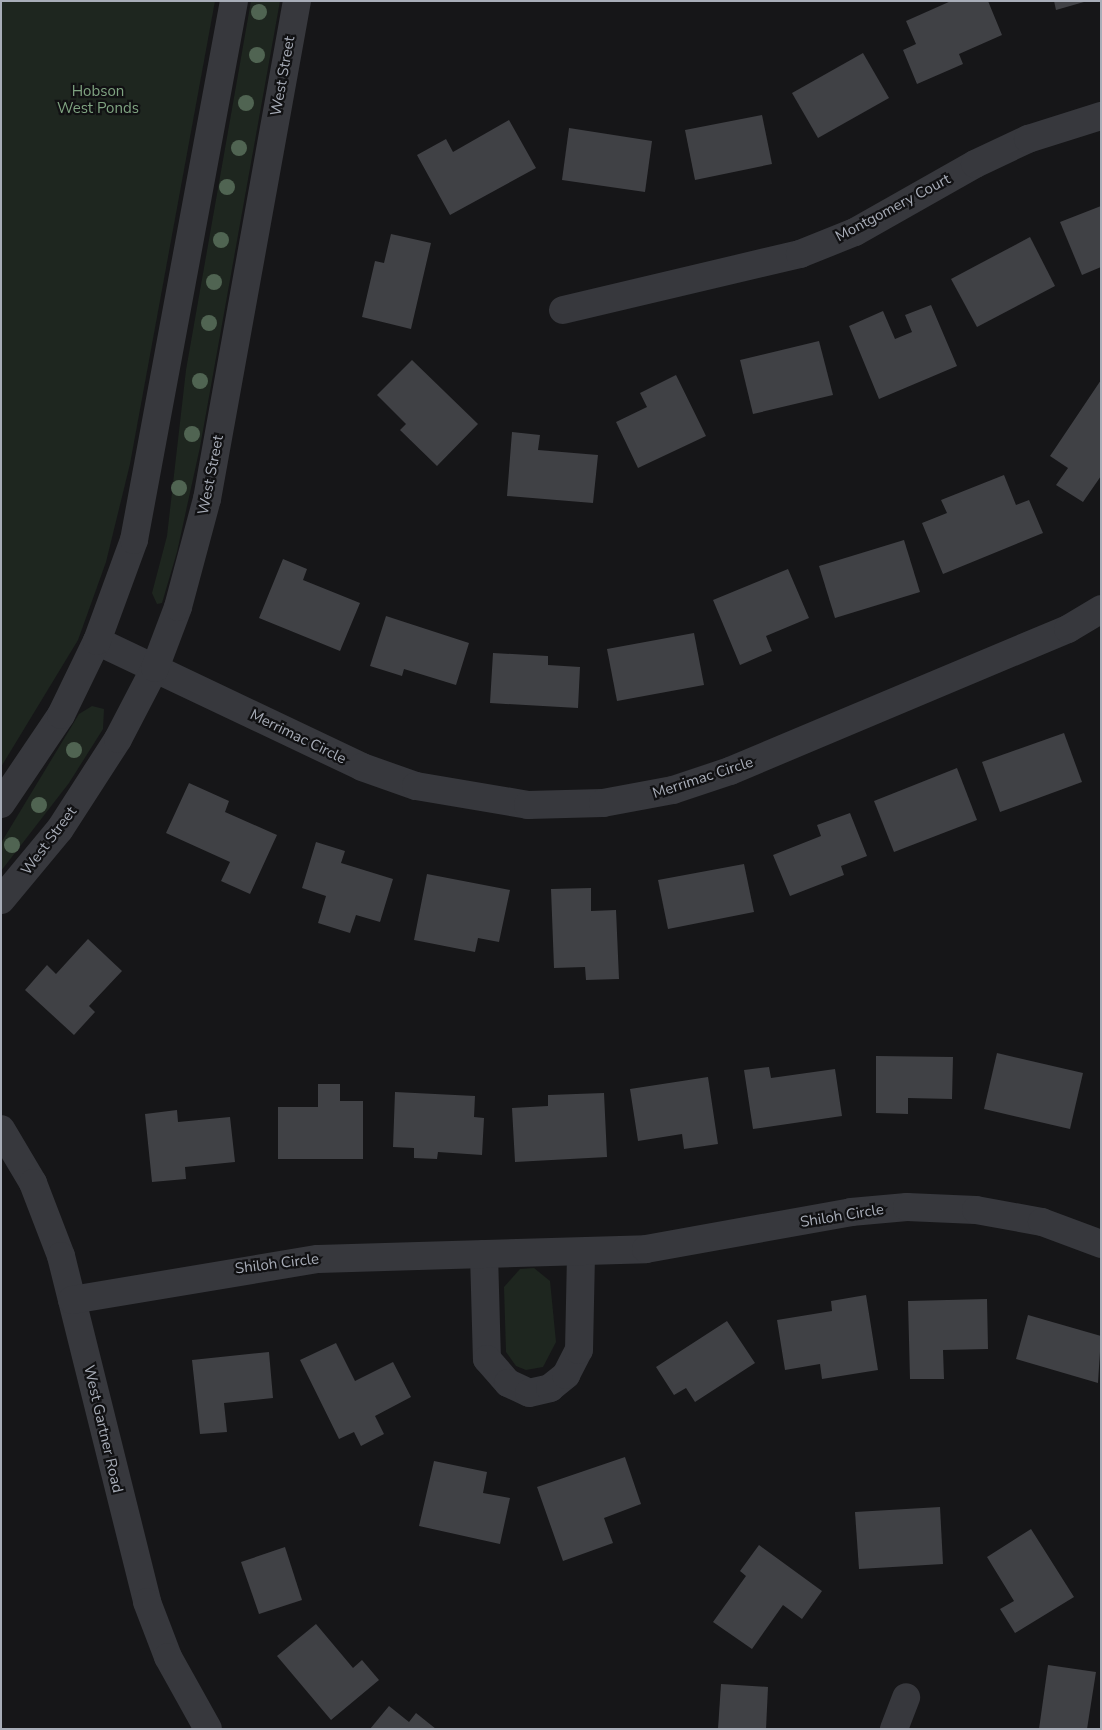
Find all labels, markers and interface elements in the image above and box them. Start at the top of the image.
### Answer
street label: West Street [267,35,299,117]
park label: Hobson West Ponds [57,82,139,117]
street label: Montgomery Court [832,170,954,246]
street label: West Street [194,434,228,516]
street label: Merrimac Circle [247,706,349,768]
street label: Merrimac Circle [650,753,756,803]
street label: West Street [18,803,80,879]
street label: Shiloh Circle [799,1201,885,1231]
street label: Shiloh Circle [234,1250,320,1278]
street label: West Gartner Road [80,1363,126,1495]

